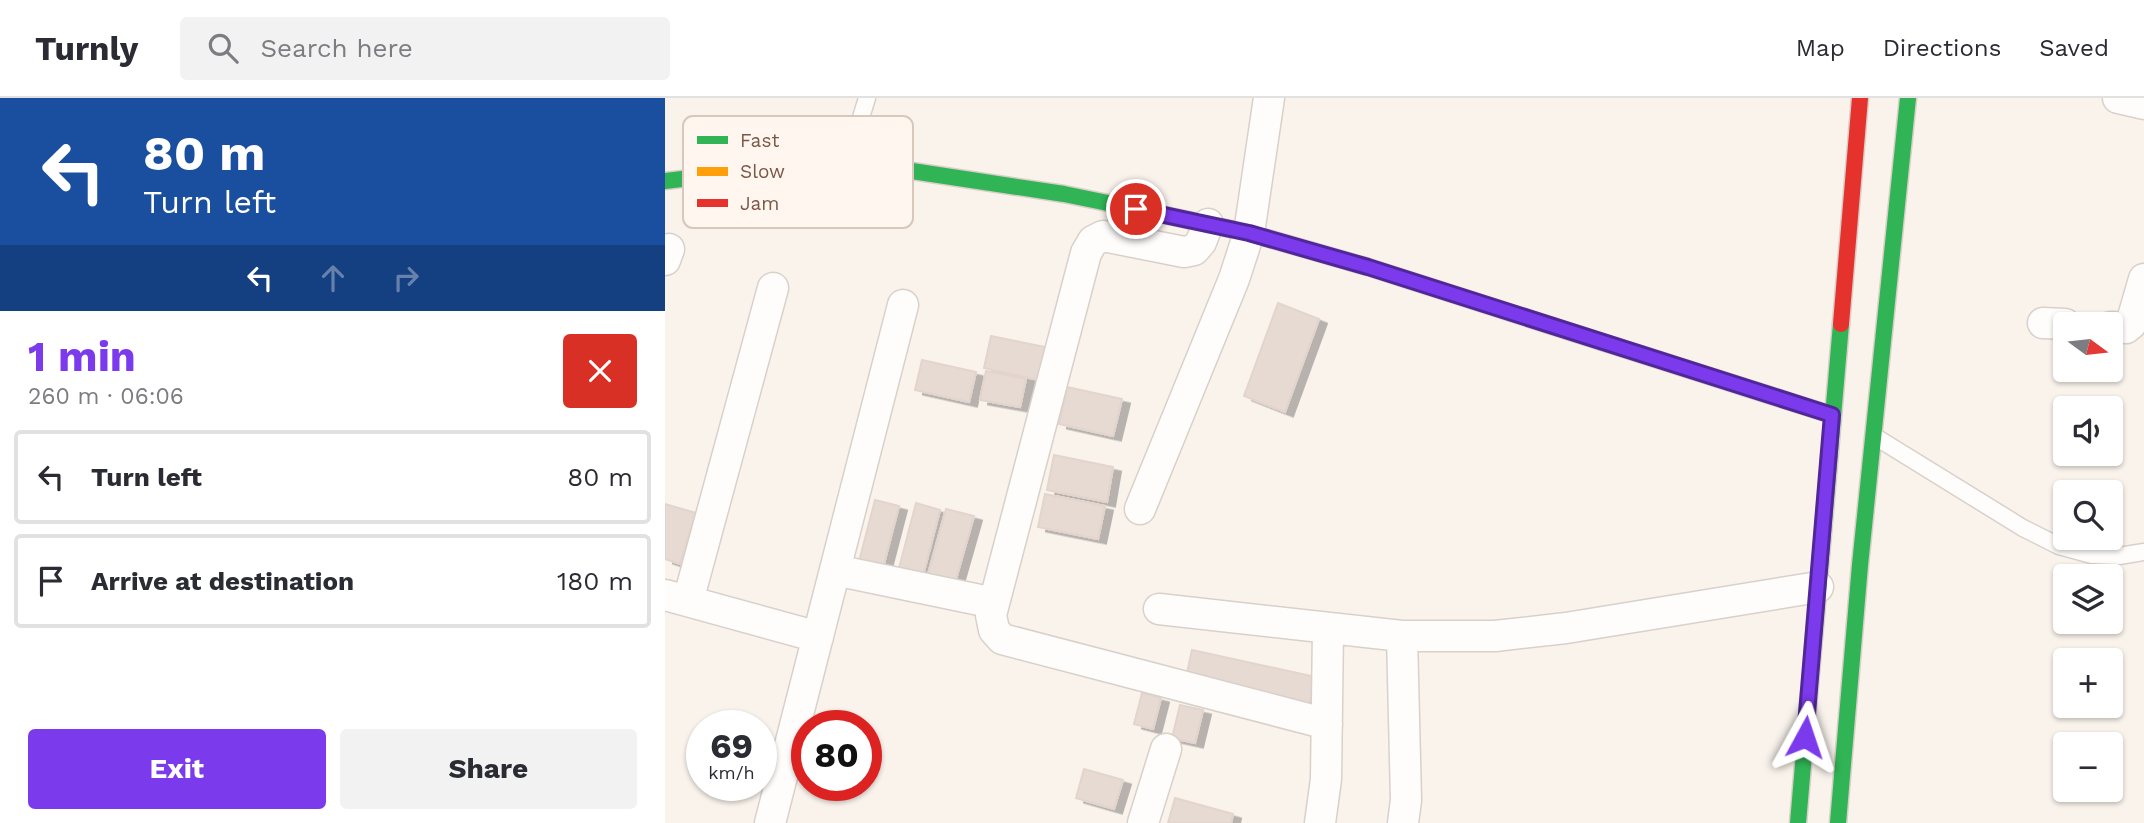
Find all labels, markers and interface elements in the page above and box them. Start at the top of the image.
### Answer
search box [180,17,670,80]
text: Turnly [35,29,138,68]
icon: search [204,29,242,67]
text: Search here [260,33,413,63]
text: Map [1796,34,1845,62]
text: Directions [1883,34,2001,62]
text: Saved [2039,34,2109,62]
legend [683,116,913,228]
text: 80 m [143,124,265,182]
icon: left [28,126,119,217]
text: Fast [740,129,779,152]
text: Slow [740,160,785,183]
pin [1106,179,1166,239]
text: Turn left [143,183,276,221]
icon: arrive [1117,190,1155,228]
text: Jam [740,192,779,215]
icon: left [241,259,279,297]
icon: ahead [314,259,352,297]
icon: right [387,259,425,297]
north arrow [2053,312,2123,382]
map controls [2053,312,2123,802]
text: 1 min [28,332,136,381]
button: close [563,334,637,408]
text: 260 m · 06:06 [28,383,184,410]
button: sound [2053,396,2123,466]
icon: left [32,458,70,496]
text: Turn left [91,462,202,492]
text: 80 m [567,462,633,492]
button: search [2053,480,2123,550]
icon: arrive [32,562,70,600]
button: layers [2053,564,2123,634]
text: Arrive at destination [91,566,354,596]
text: 180 m [557,566,633,596]
button: + [2053,648,2123,718]
position arrow [1768,700,1842,774]
speed limit sign: 80 [791,710,882,801]
text: 69 [710,725,753,767]
button: Exit [28,729,326,809]
button: Share [340,729,637,809]
button: − [2053,732,2123,802]
text: km/h [708,762,755,783]

